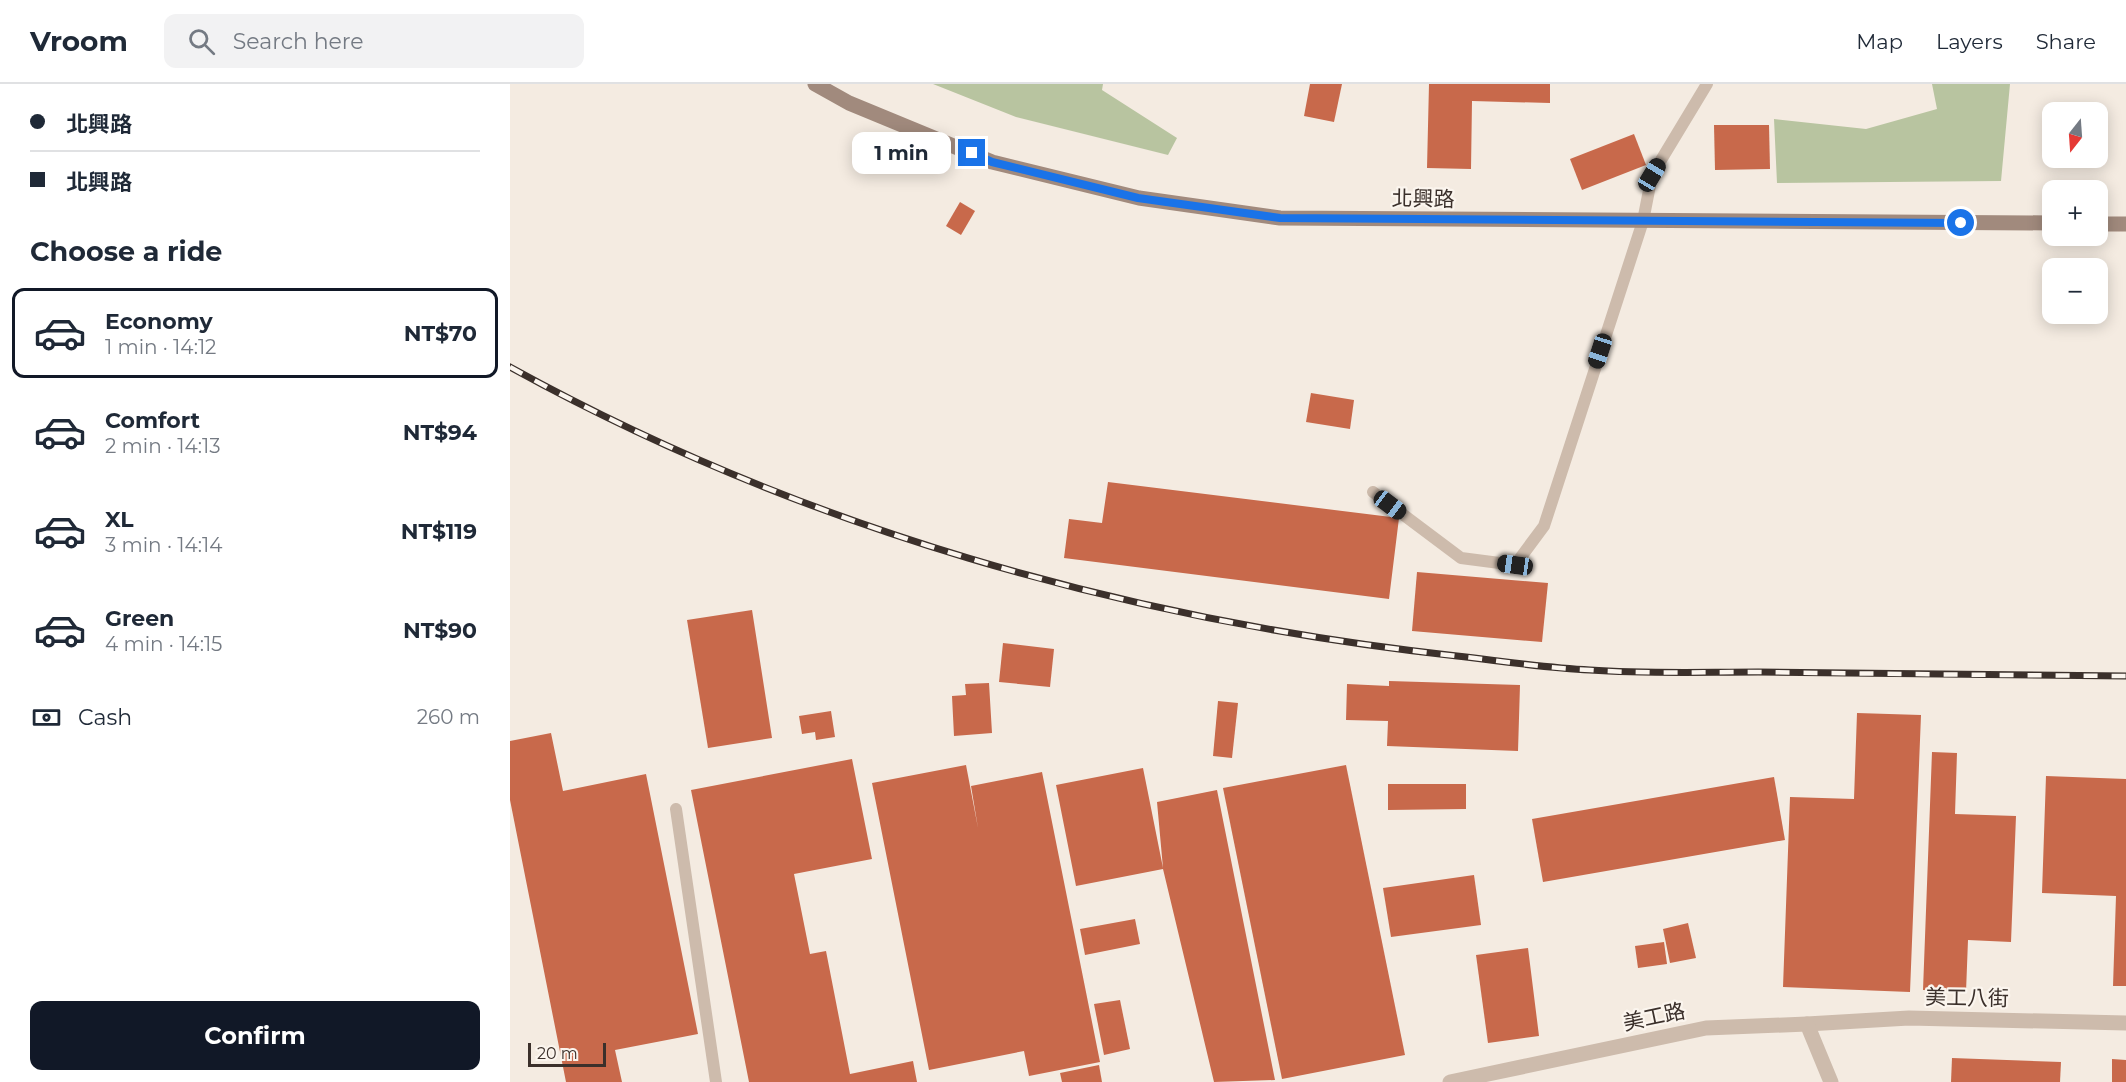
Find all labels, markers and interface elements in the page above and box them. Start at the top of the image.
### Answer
search box [164,14,584,68]
text: Vroom [30,24,128,58]
icon: search [185,25,218,58]
text: Search here [233,28,364,55]
text: Map [1856,29,1903,54]
text: Layers [1936,29,2003,54]
text: Share [2036,29,2096,54]
north arrow [2042,102,2108,168]
map controls [2042,102,2108,324]
text: 北興路 [66,111,132,138]
callout: 1 min [852,132,951,174]
route end [958,139,985,166]
text: 1 min [874,141,929,165]
car [1635,155,1669,195]
text: 北興路 [66,169,132,196]
button: + [2042,180,2108,246]
street label: 北興路 [1391,185,1455,212]
route start [1947,209,1974,236]
text: Choose a ride [30,235,222,268]
button: − [2042,258,2108,324]
icon: car [33,306,87,360]
text: Economy [105,308,213,335]
text: NT$70 [404,320,477,347]
car [1586,331,1614,371]
text: 1 min · 14:12 [105,335,216,359]
icon: car [33,405,87,459]
text: Comfort [105,407,200,434]
text: NT$94 [403,419,477,446]
text: 2 min · 14:13 [105,434,221,458]
car [1370,487,1410,523]
icon: car [33,504,87,558]
text: XL [105,506,134,533]
text: NT$119 [401,518,477,545]
text: 3 min · 14:14 [105,533,222,557]
car [1496,554,1534,576]
icon: car [33,603,87,657]
text: Green [105,605,174,632]
text: NT$90 [403,617,477,644]
text: 4 min · 14:15 [105,632,222,656]
icon: cash [30,701,63,734]
text: Cash [78,704,132,731]
text: 260 m [417,705,480,729]
street label: 美工八街 [1925,984,2009,1011]
street label: 美工路 [1620,998,1687,1035]
button: Confirm [30,1001,480,1070]
scale bar [528,1040,606,1068]
text: 20 m [537,1044,578,1063]

